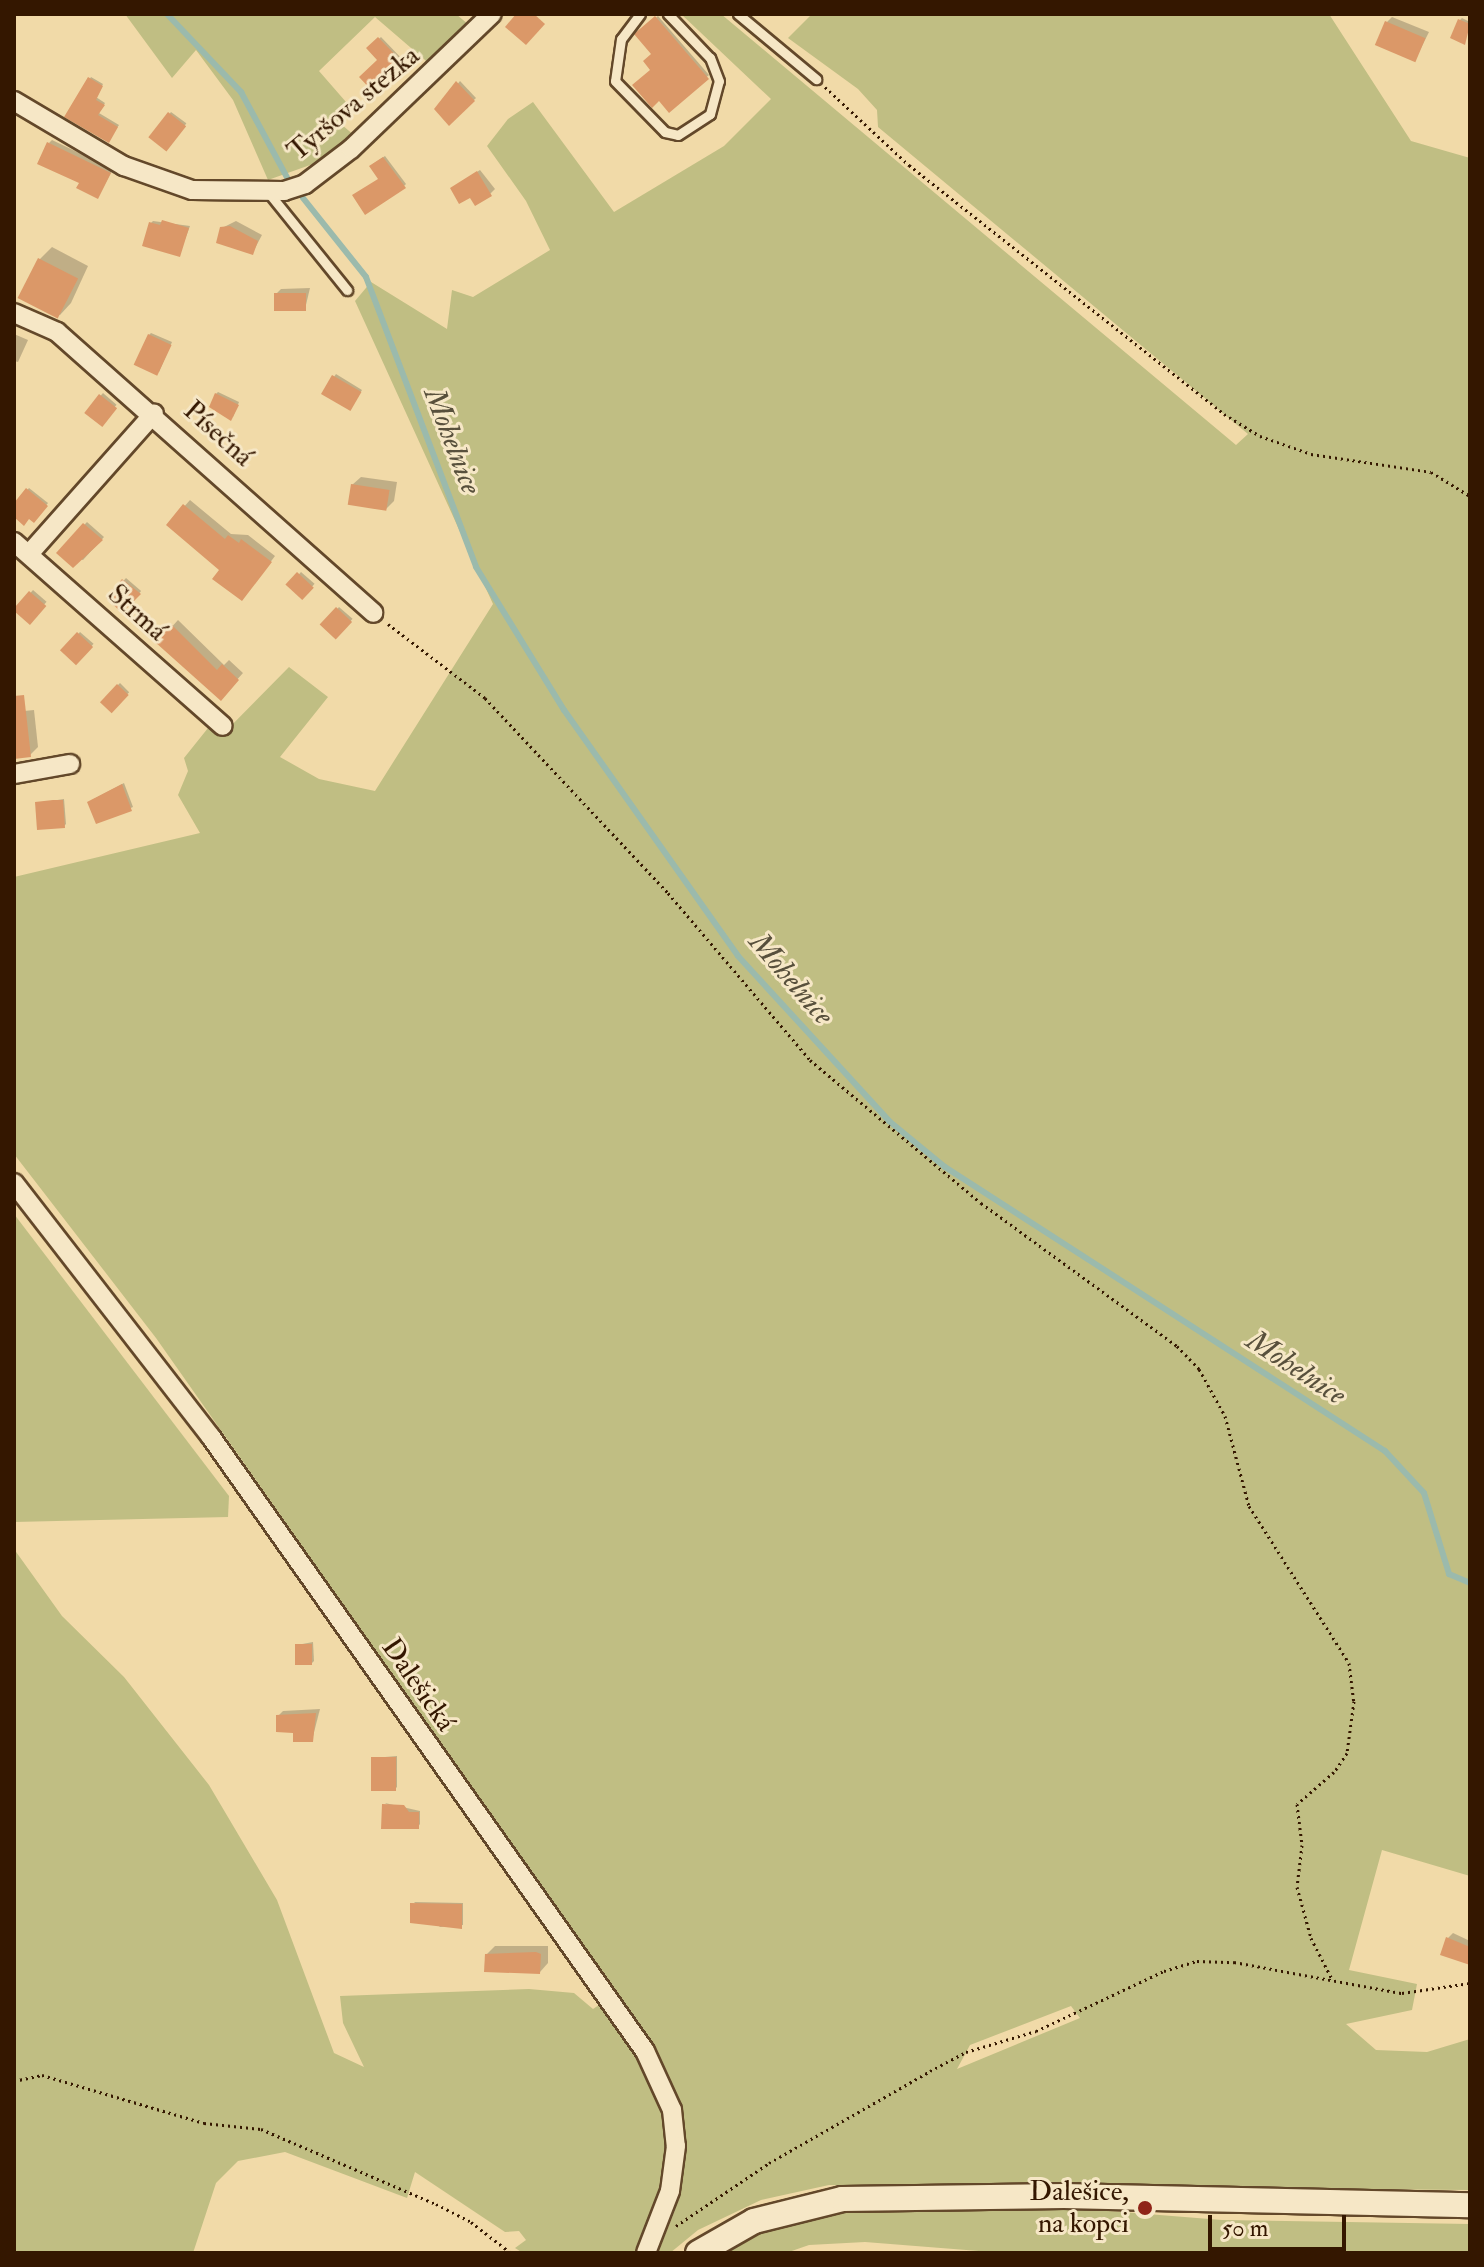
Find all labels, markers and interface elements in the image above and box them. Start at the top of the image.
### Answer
street label: Tyršova stezka [281,39,427,169]
water label: Mohelnice [415,383,489,499]
street label: Písečná [176,394,260,474]
street label: Strmá [100,578,174,648]
water label: Mohelnice [741,925,841,1033]
water label: Mohelnice [1240,1323,1352,1413]
street label: Dalešická [374,1632,462,1738]
place label: Dalešice, na kopci [1029,2175,1129,2241]
marker: Dalešice, na kopci [1136,2199,1154,2217]
scale bar [1212,2199,1350,2249]
text: 50 m [1222,2213,1268,2244]

